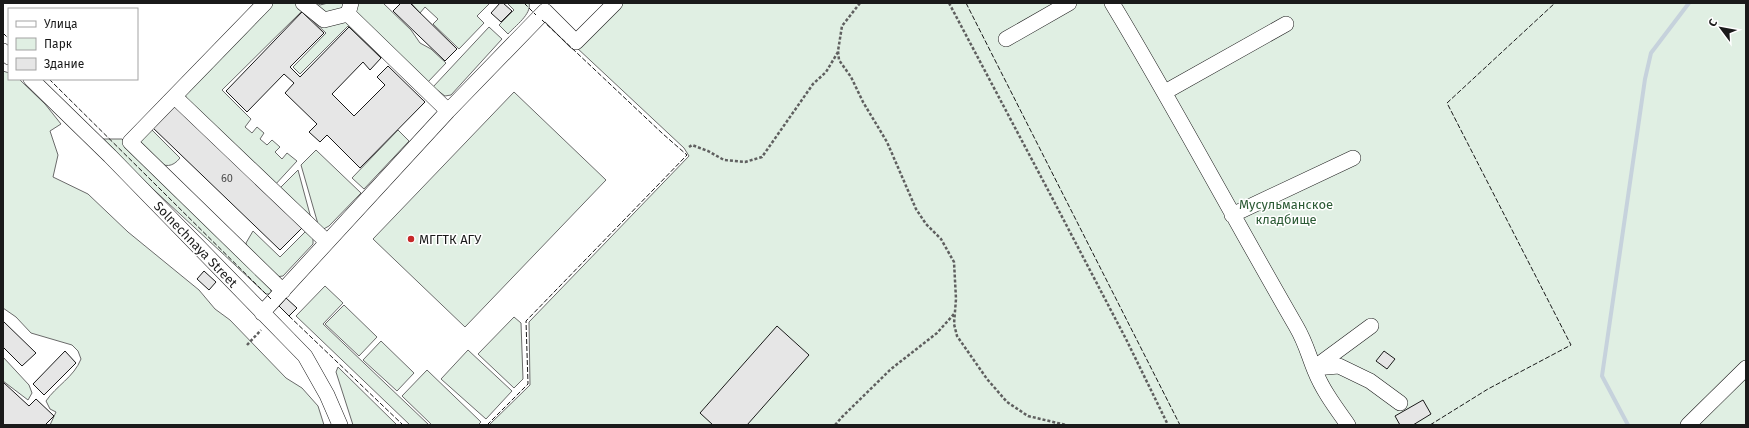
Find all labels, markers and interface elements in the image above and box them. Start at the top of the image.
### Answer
legend [8,8,138,80]
north arrow [1701,8,1741,48]
text: С [1706,16,1720,29]
text: Улица [44,17,78,31]
text: Парк [44,37,73,51]
text: Здание [44,57,84,71]
house number: 60 [221,172,233,185]
park label: Мусульманское кладбище [1239,197,1333,227]
street label: Solnechnaya Street [151,198,241,291]
place label: МГГТК АГУ [419,232,482,247]
marker: МГГТК АГУ [406,234,416,244]

